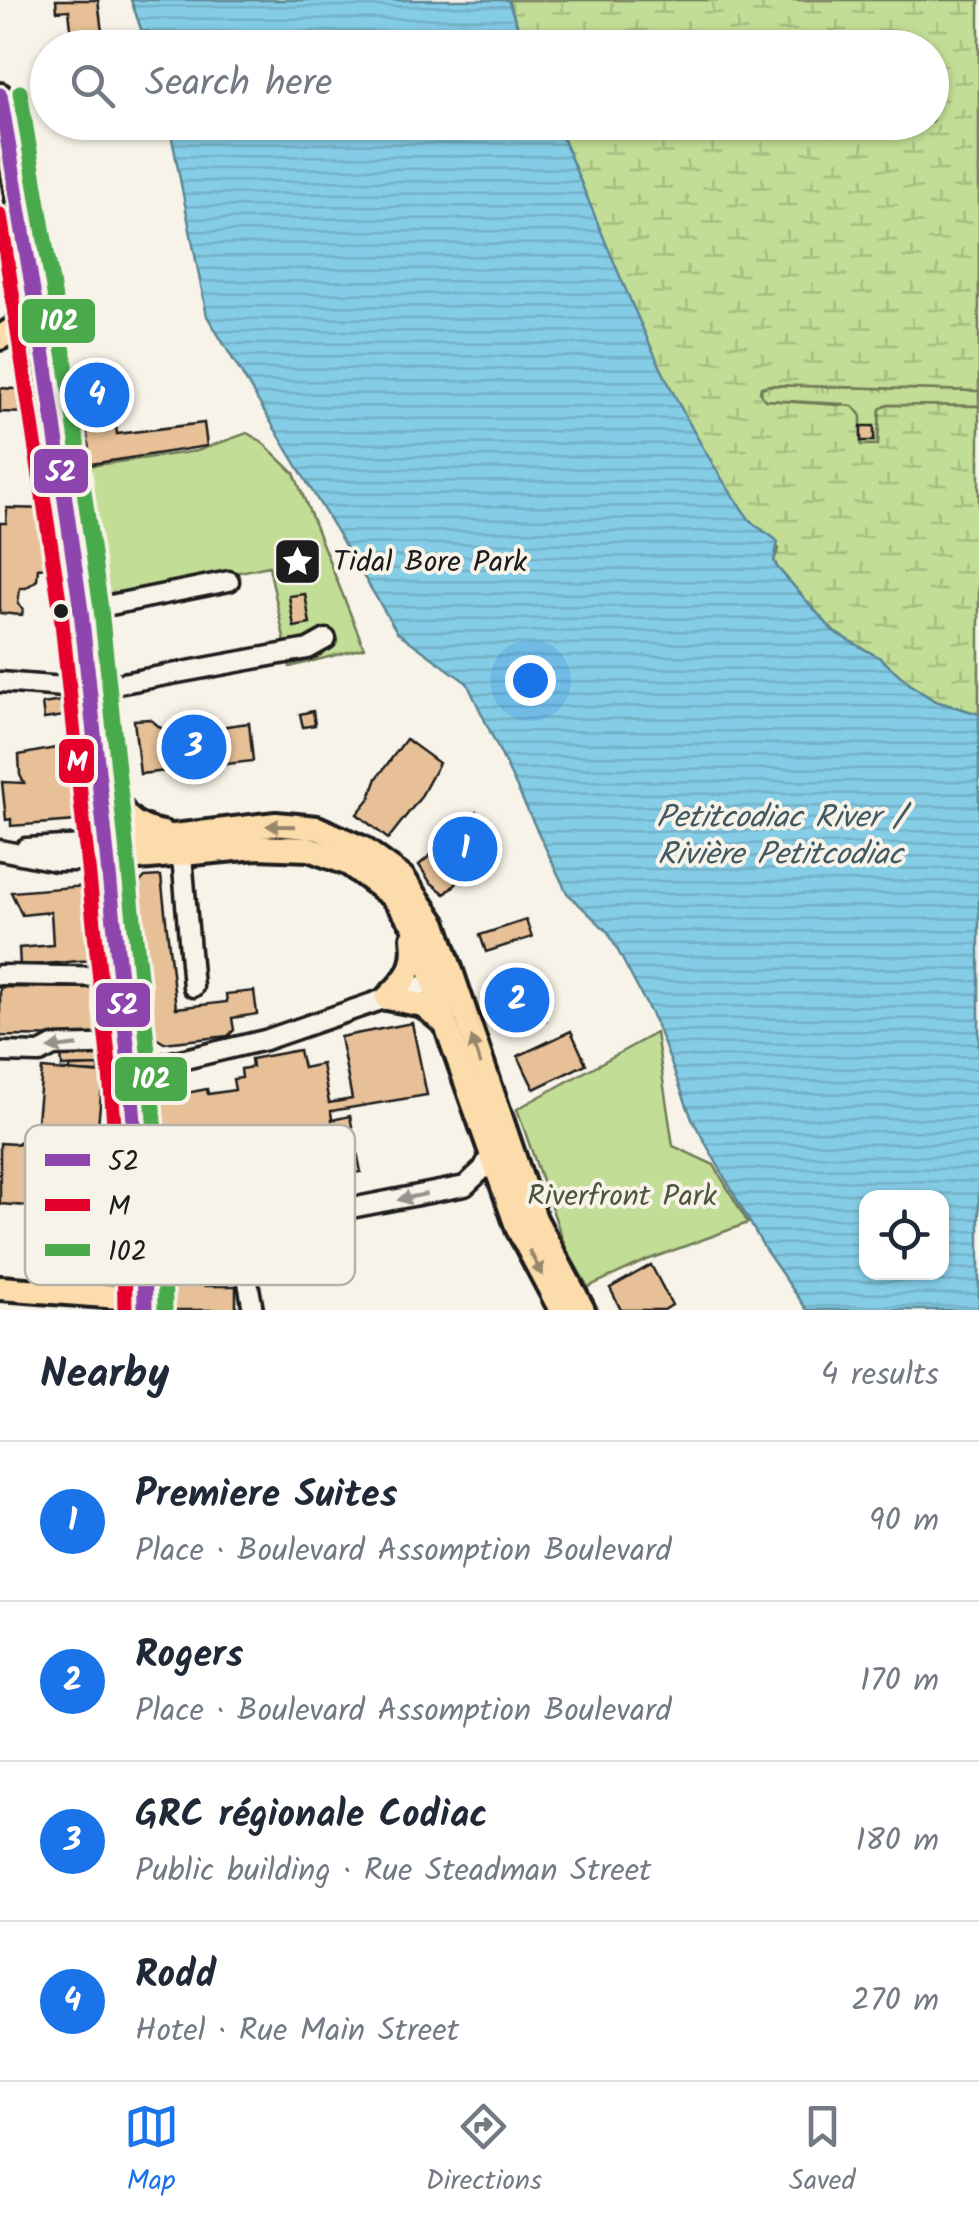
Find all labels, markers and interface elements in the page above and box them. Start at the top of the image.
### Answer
search box [30,30,949,140]
text: Search here [145,55,332,115]
icon: search [65,58,120,113]
line badge: 102 [20,297,97,345]
text: 102 [39,300,79,345]
pin: 4 [64,358,130,432]
line badge: 52 [32,447,90,495]
text: 52 [45,451,76,496]
place icon: Tidal Bore Park [272,535,324,587]
place label: Tidal Bore Park [333,539,528,587]
unlabelled marker [51,601,71,621]
your location [505,655,556,706]
pin: 3 [162,710,226,784]
line badge: M [57,737,96,785]
text: M [66,741,88,786]
water label: Petitcodiac River / Rivière Petitcodiac [656,793,912,881]
pin: 1 [432,812,498,886]
one-way arrow [265,817,297,833]
pin: 2 [484,962,550,1038]
line badge: 52 [94,981,152,1029]
text: 52 [107,984,138,1029]
one-way arrow [468,1035,483,1065]
one-way arrow [47,1039,78,1055]
line badge: 102 [113,1055,189,1103]
text: 102 [131,1058,171,1103]
legend [25,1125,355,1285]
text: 52 [108,1140,139,1185]
park label: Riverfront Park [527,1173,718,1221]
text: M [108,1185,130,1230]
one-way arrow [396,1189,427,1205]
map controls [859,1190,949,1280]
button: locate [859,1190,949,1280]
text: 102 [108,1230,147,1275]
one-way arrow [527,1249,544,1278]
text: Nearby [40,1342,169,1409]
text: 4 results [821,1350,939,1401]
text: Premiere Suites [135,1466,397,1526]
text: 1 [68,1496,77,1547]
text: 90 m [869,1496,939,1547]
text: Place · Boulevard Assomption Boulevard [135,1526,671,1577]
text: Rogers [135,1626,244,1686]
text: 2 [63,1656,82,1707]
text: 170 m [860,1656,939,1707]
text: Place · Boulevard Assomption Boulevard [135,1686,671,1737]
text: GRC régionale Codiac [135,1786,488,1846]
text: 3 [64,1816,81,1867]
text: 180 m [855,1816,939,1867]
text: Public building · Rue Steadman Street [135,1846,651,1897]
text: Rodd [135,1946,216,2006]
text: 4 [64,1976,81,2027]
text: 270 m [851,1976,939,2027]
text: Hotel · Rue Main Street [135,2006,459,2057]
tab: Map [124,2099,179,2204]
tab: Directions [426,2099,542,2204]
tab: Saved [789,2099,855,2204]

